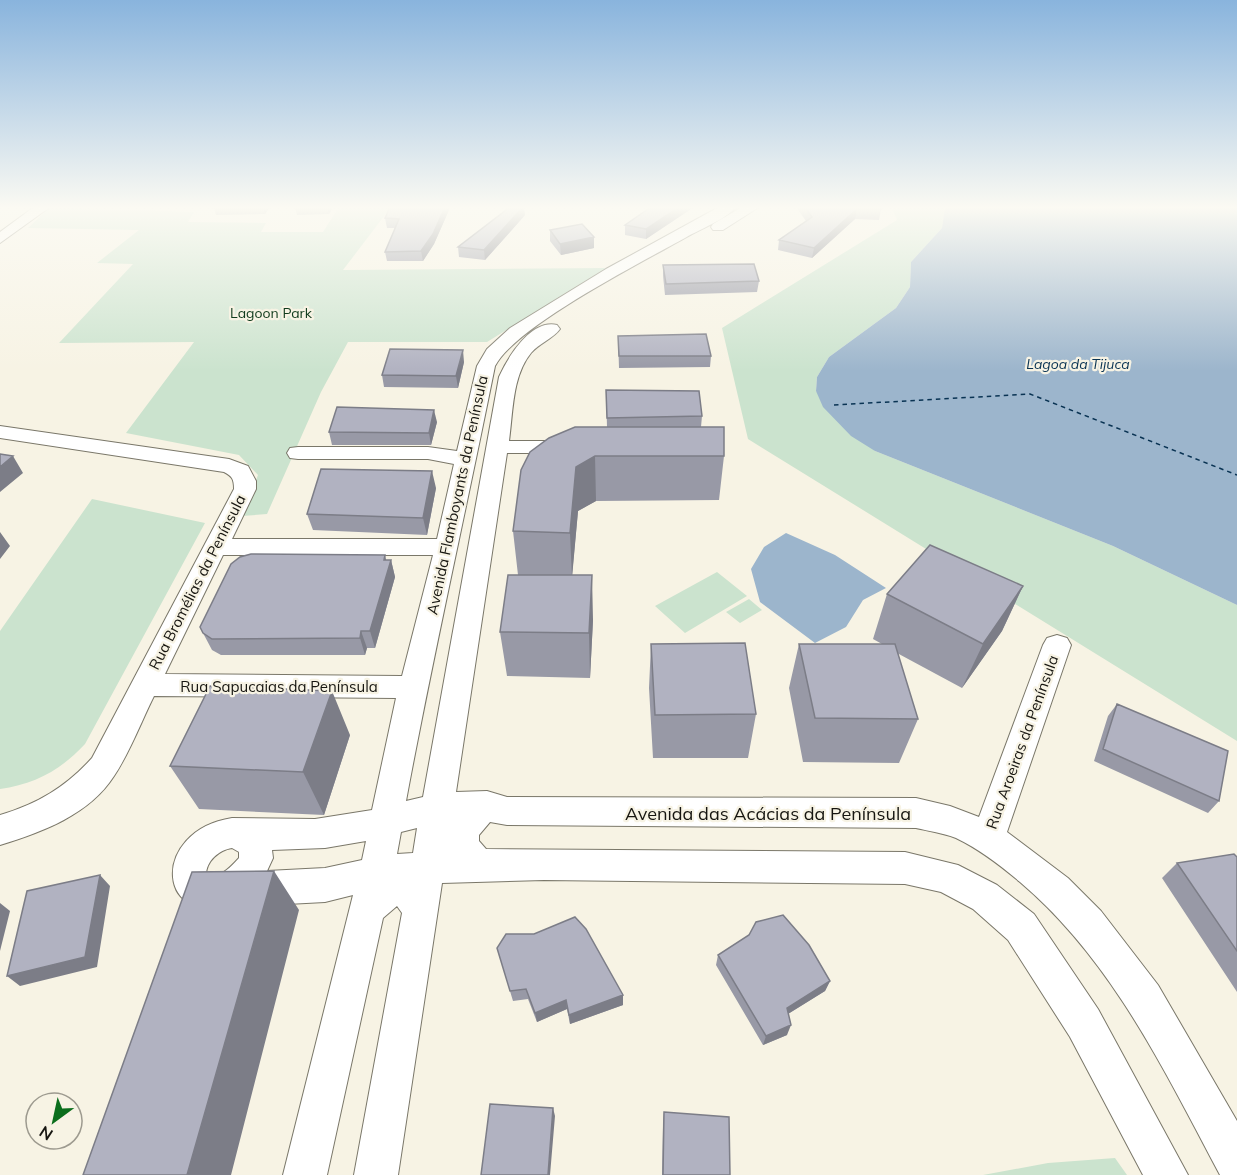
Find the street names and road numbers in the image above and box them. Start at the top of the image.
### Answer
street label: Avenida Flamboyants da Península [422,374,492,616]
street label: Rua Bromélias da Península [144,491,250,673]
street label: Rua Aroeiras da Península [982,652,1062,832]
street label: Rua Sapucaias da Península [180,677,378,696]
street label: Avenida das Acácias da Península [625,802,911,825]

